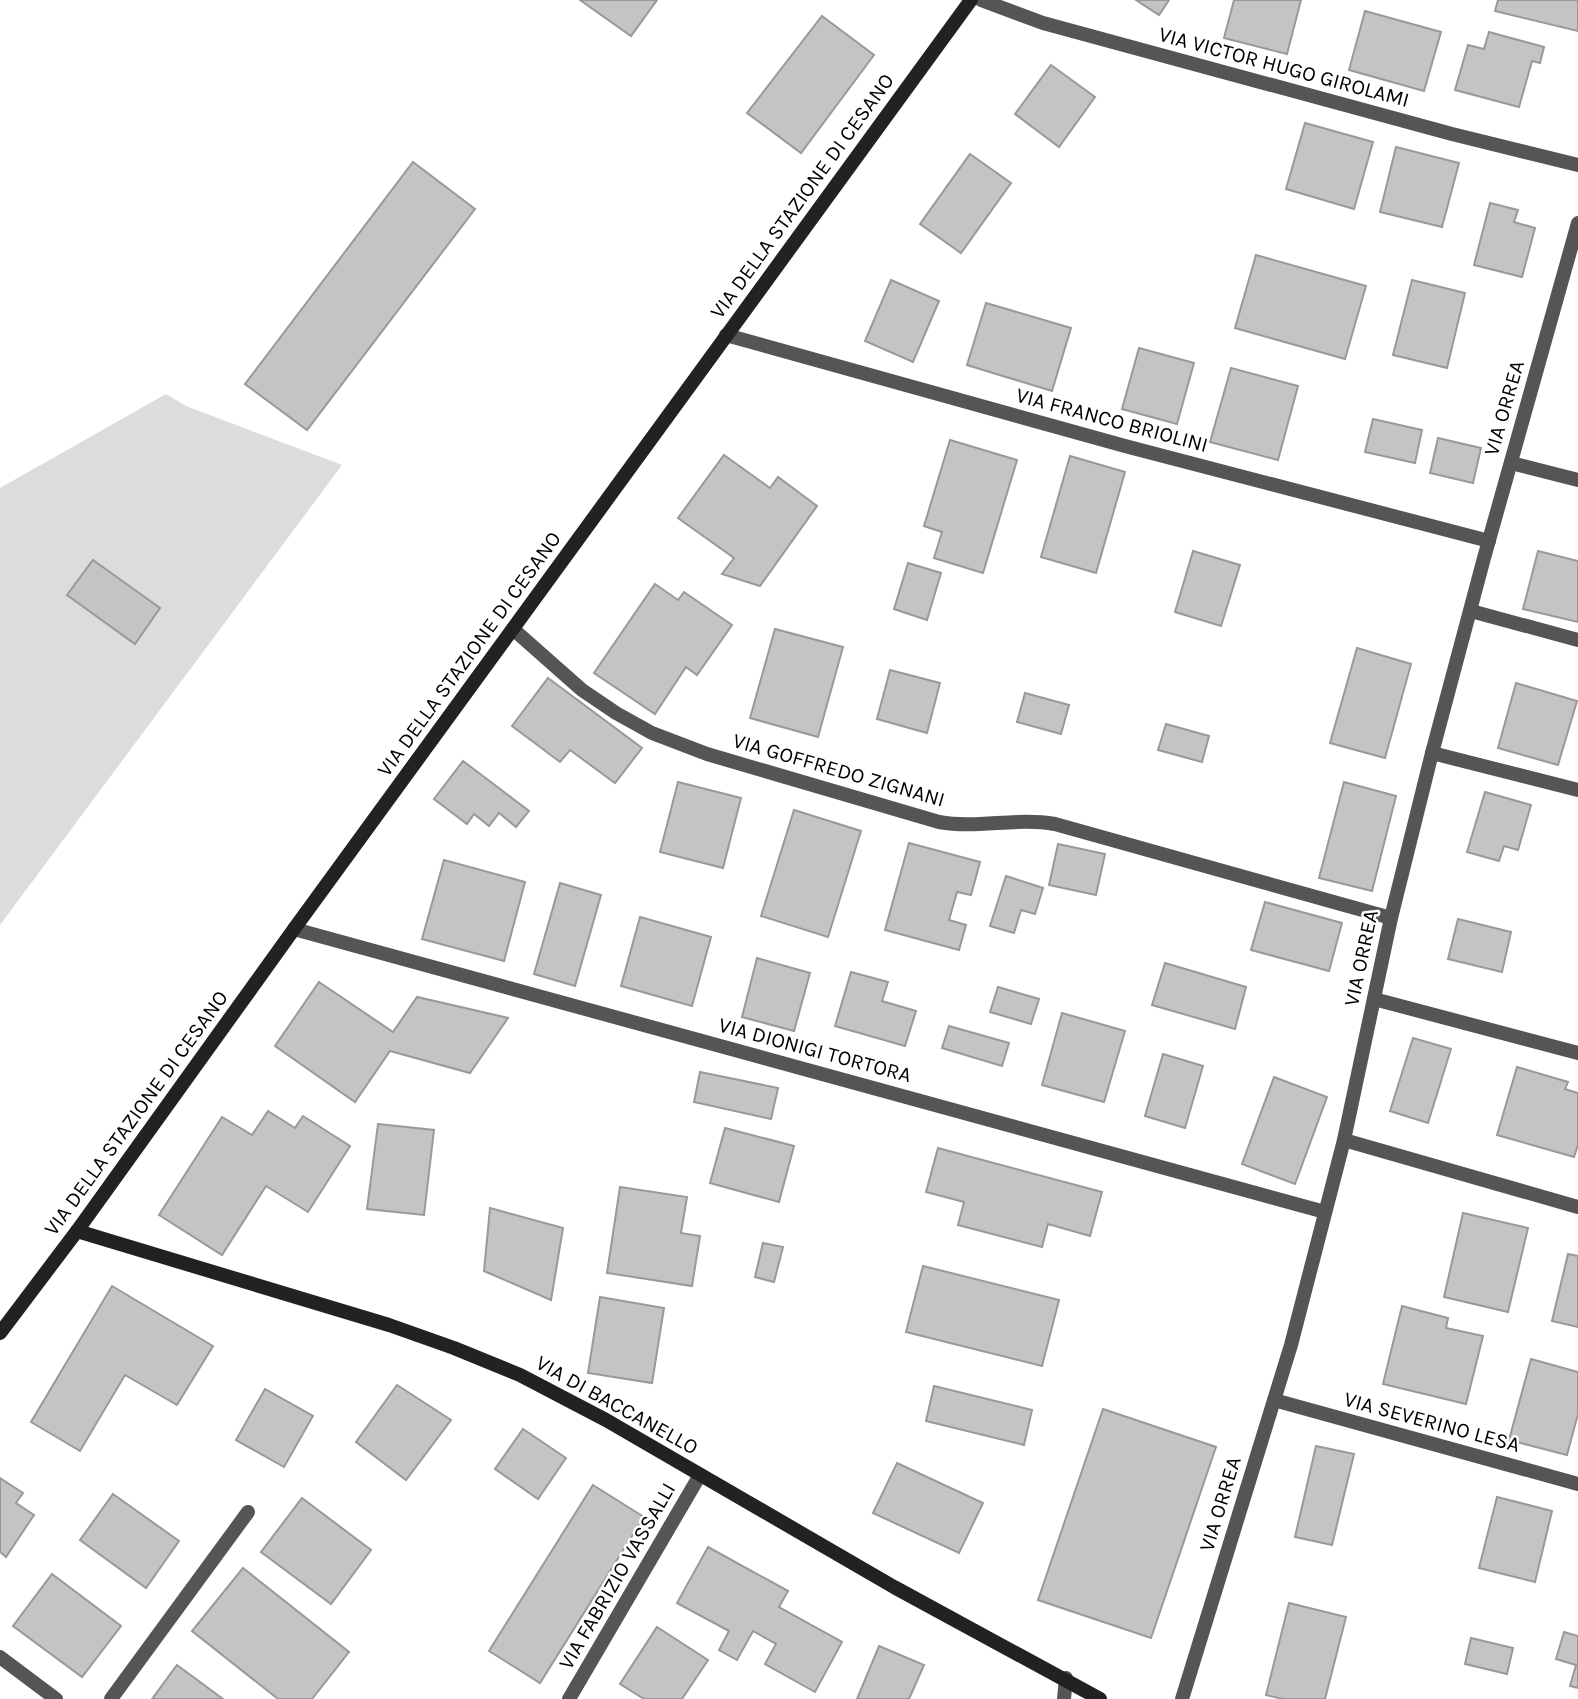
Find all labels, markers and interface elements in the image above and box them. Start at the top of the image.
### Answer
street label: VIA VICTOR HUGO GIROLAMI [1156,22,1412,112]
street label: VIA DELLA STAZIONE DI CESANO [705,69,899,323]
street label: VIA ORREA [1479,358,1529,458]
street label: VIA FRANCO BRIOLINI [1013,383,1211,457]
street label: VIA DELLA STAZIONE DI CESANO [372,527,566,781]
street label: VIA GOFFREDO ZIGNANI [730,728,948,812]
street label: VIA ORREA [1339,908,1383,1008]
street label: VIA DELLA STAZIONE DI CESANO [39,986,233,1240]
street label: VIA DIONIGI TORTORA [716,1013,914,1087]
street label: VIA DI BACCANELLO [532,1350,702,1460]
street label: VIA SEVERINO LESA [1342,1387,1522,1457]
street label: VIA ORREA [1194,1454,1246,1554]
street label: VIA FABRIZIO VASSALLI [554,1478,680,1674]

